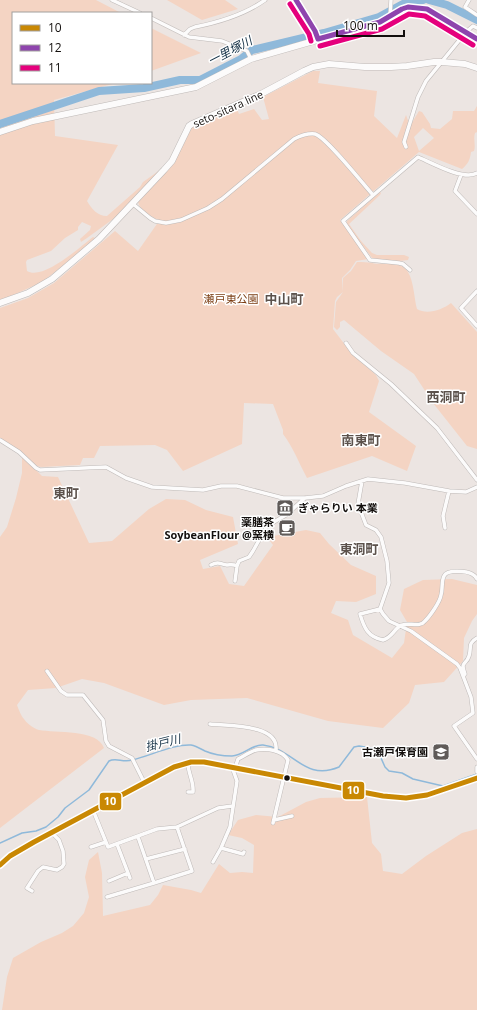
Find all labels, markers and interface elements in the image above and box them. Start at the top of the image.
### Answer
legend [12,12,152,84]
scale bar [337,12,404,38]
text: 100 m [343,17,378,34]
text: 10 [48,19,62,36]
water label: 一里塚川 [205,31,257,69]
text: 12 [48,39,62,56]
text: 11 [48,59,62,76]
street label: seto-sitara line [190,86,265,131]
district label: 中山町 [264,290,304,308]
park label: 瀬戸東公園 [204,291,259,306]
district label: 西洞町 [426,388,466,406]
district label: 南東町 [341,431,381,449]
district label: 東町 [53,484,79,502]
museum icon: ぎゃらりい 本業 [275,498,295,518]
place label: ぎゃらりい 本業 [298,500,378,515]
place label: 薬膳茶 SoybeanFlour @窯横 [164,514,274,542]
cafe icon: 薬膳茶 SoybeanFlour @窯横 [277,518,297,538]
district label: 東洞町 [339,540,379,558]
water label: 掛戸川 [143,729,184,755]
school or university icon: 古瀬戸保育園 [431,742,451,762]
place label: 古瀬戸保育園 [362,744,428,759]
unlabelled marker [282,773,292,783]
line badge: 10 [342,781,365,800]
text: 10 [347,782,359,797]
line badge: 10 [99,792,122,811]
text: 10 [104,793,116,808]

